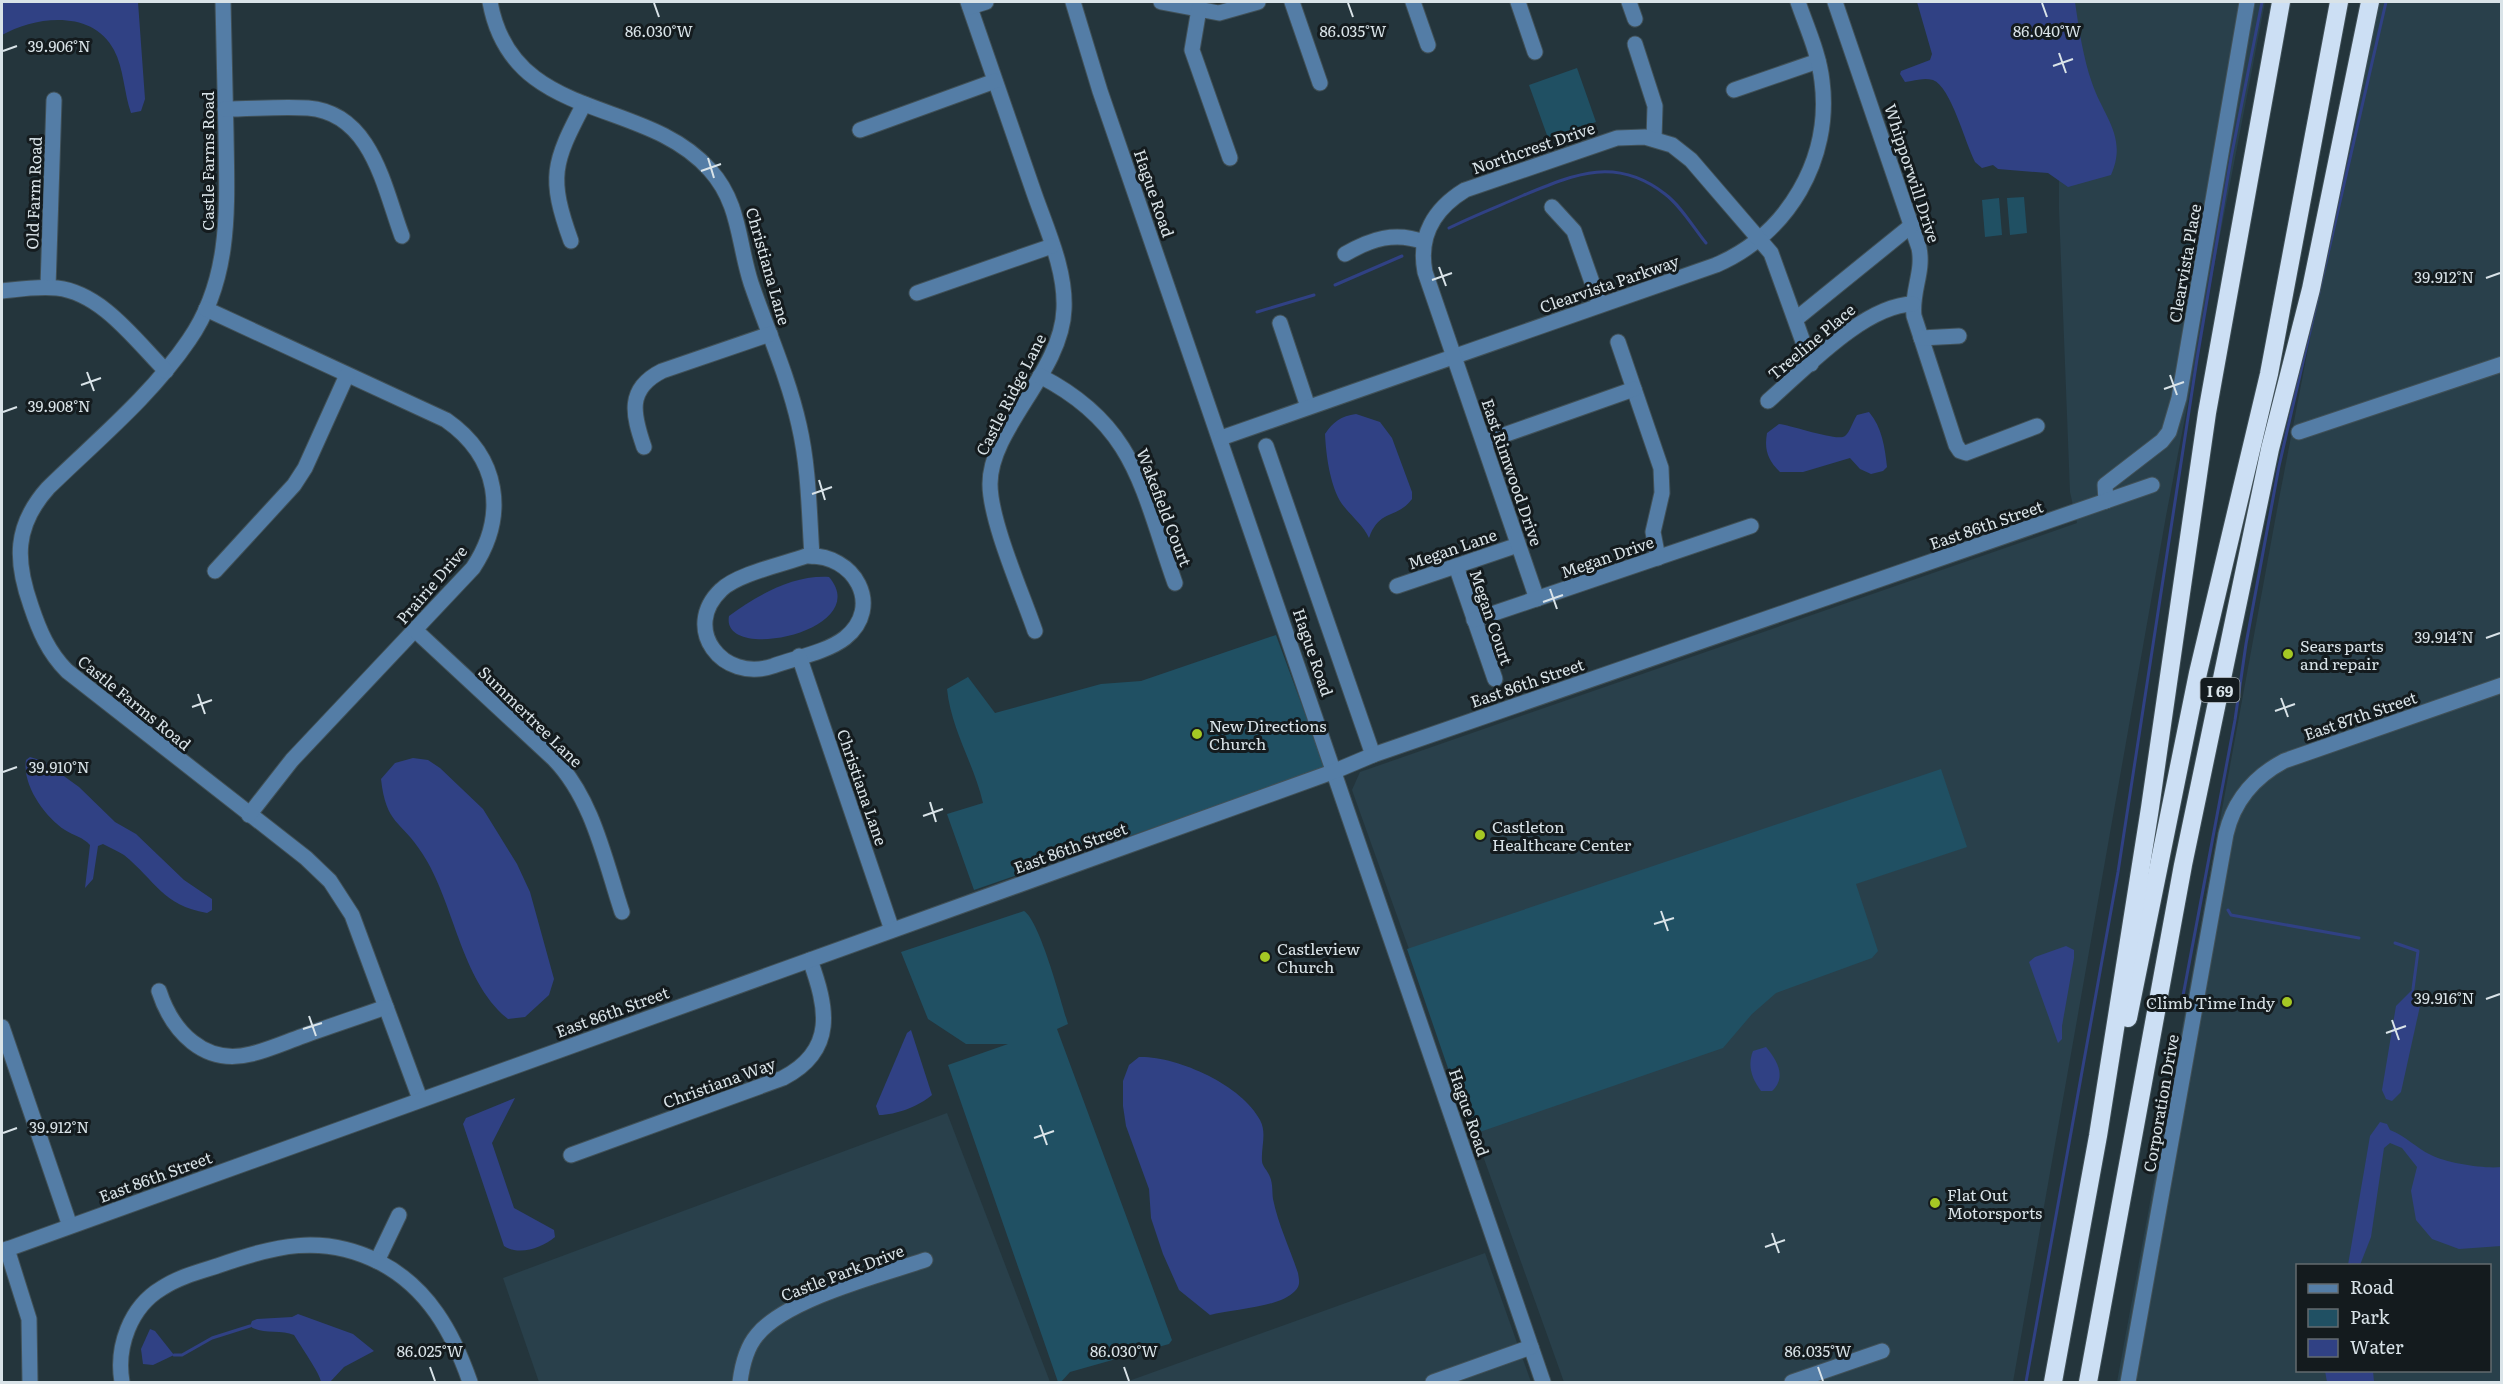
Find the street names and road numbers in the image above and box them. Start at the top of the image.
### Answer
street label: Castle Farms Road [195,91,219,231]
street label: Whipporwill Drive [1879,100,1947,246]
street label: Northcrest Drive [1468,115,1598,179]
street label: Old Farm Road [19,136,47,250]
street label: Hague Road [1129,146,1181,240]
street label: Clearvista Place [2162,202,2206,324]
street label: Christiana Lane [741,204,797,328]
street label: Clearvista Parkway [1536,248,1683,318]
street label: Treeline Place [1762,297,1860,385]
street label: Castle Ridge Lane [969,329,1051,459]
street label: East Rimwood Drive [1476,395,1550,549]
street label: Wakefield Court [1131,444,1199,570]
street label: East 86th Street [1926,493,2047,555]
street label: Megan Lane [1404,522,1500,574]
street label: Megan Drive [1557,529,1657,583]
street label: Prairie Drive [390,539,472,629]
street label: Megan Court [1464,566,1520,669]
street label: Hague Road [1288,605,1340,699]
street label: Castle Farms Road [73,649,197,755]
street label: East 86th Street [1467,651,1588,713]
street label: Summertree Lane [473,660,589,772]
road number: I 69 [2200,678,2240,702]
street label: East 87th Street [2300,684,2420,746]
street label: Christiana Lane [832,726,894,848]
street label: East 86th Street [1010,815,1130,879]
street label: East 86th Street [552,979,672,1043]
street label: Corporation Drive [2136,1032,2184,1174]
street label: Christiana Way [659,1050,779,1114]
street label: Hague Road [1444,1065,1496,1159]
street label: East 86th Street [95,1144,215,1208]
street label: Castle Park Drive [777,1237,907,1307]

